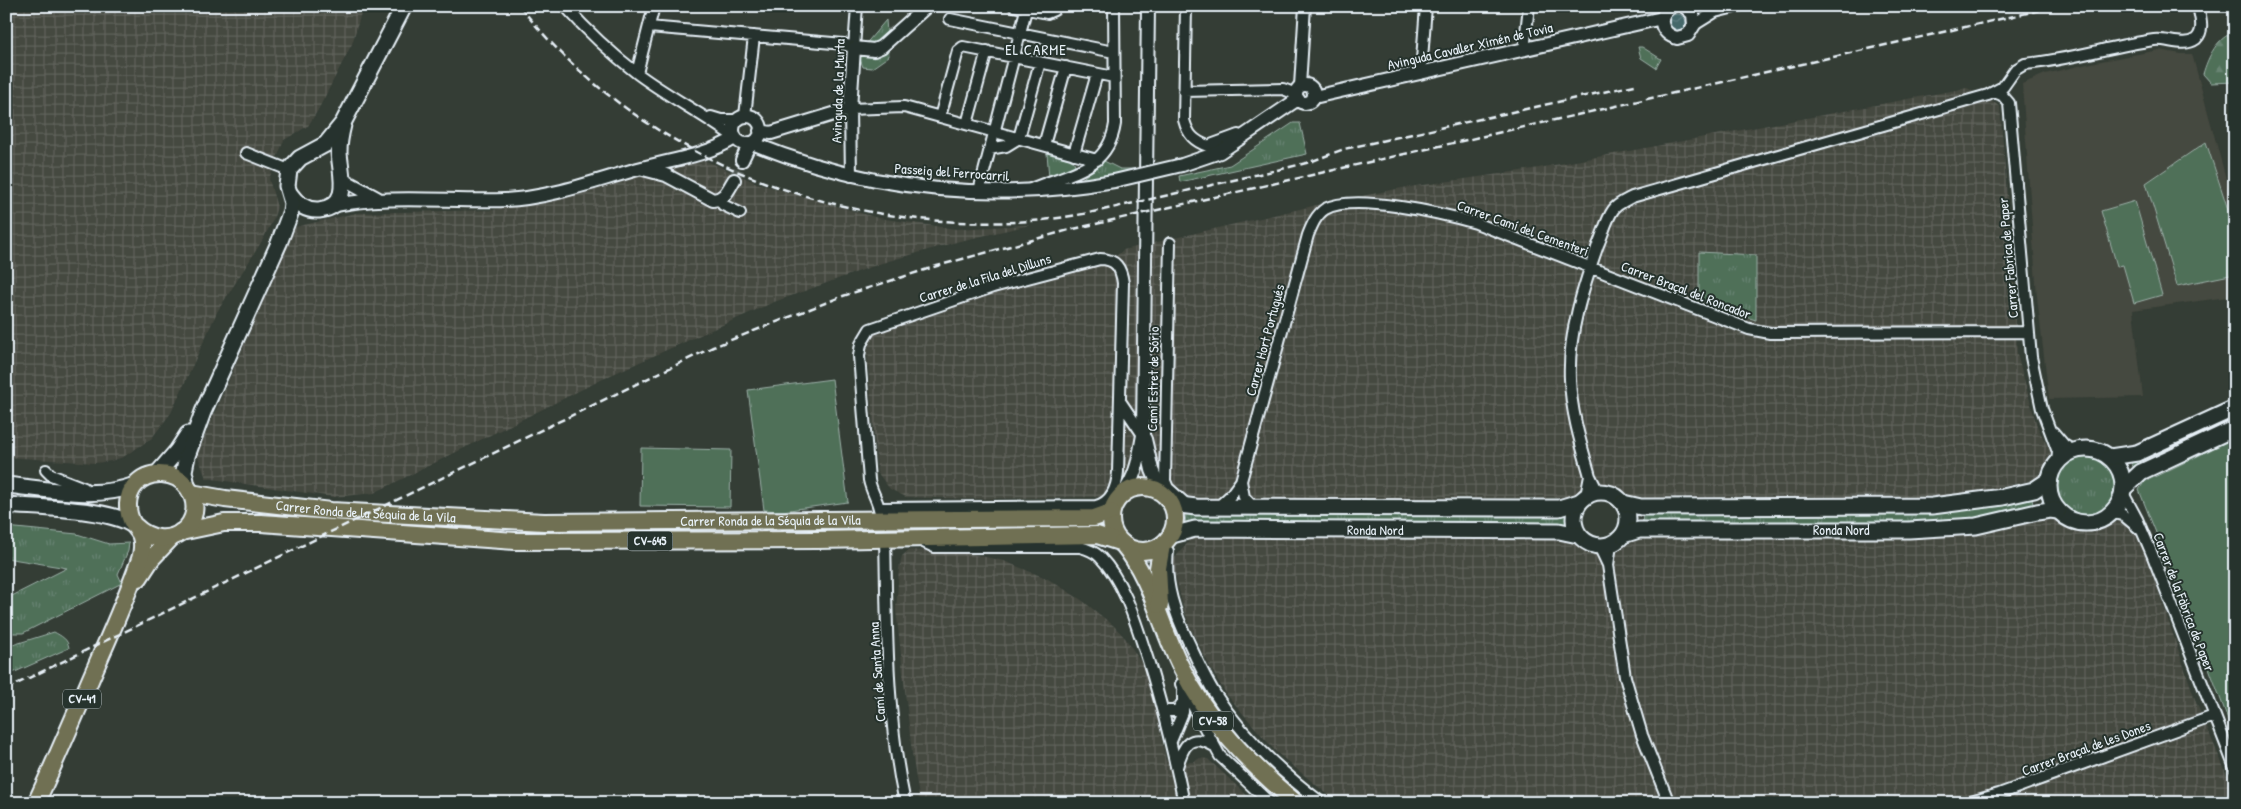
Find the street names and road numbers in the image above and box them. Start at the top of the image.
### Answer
street label: Avinguda Cavaller Ximén de Tovia [1385,17,1555,75]
street label: Avinguda de la Murta [826,38,850,143]
street label: Passeig del Ferrocarril [894,158,1010,186]
street label: Carrer Camí del Cementeri [1455,195,1592,260]
street label: Carrer Fabrica de Paper [1993,196,2023,319]
street label: Carrer de la Fila del Dilluns [917,248,1053,307]
street label: Carrer Braçal del Roncador [1619,256,1754,323]
street label: Carrer Hort Portugués [1240,282,1290,398]
street label: Camí Estret de Sório [1142,326,1163,432]
street label: Carrer Ronda de la Séquia de la Vila [275,495,457,526]
street label: Carrer Ronda de la Séquia de la Vila [680,510,861,530]
street label: Ronda Nord [1347,520,1404,539]
street label: Ronda Nord [1813,520,1870,539]
street label: Carrer de la Fàbrica de Paper [2148,530,2220,675]
road number: CV-645 [628,532,672,550]
street label: Camí de Santa Anna [863,621,889,723]
road number: CV-41 [63,690,101,709]
road number: CV-58 [1193,711,1233,730]
street label: Carrer Braçal de les Dones [2019,715,2153,780]

